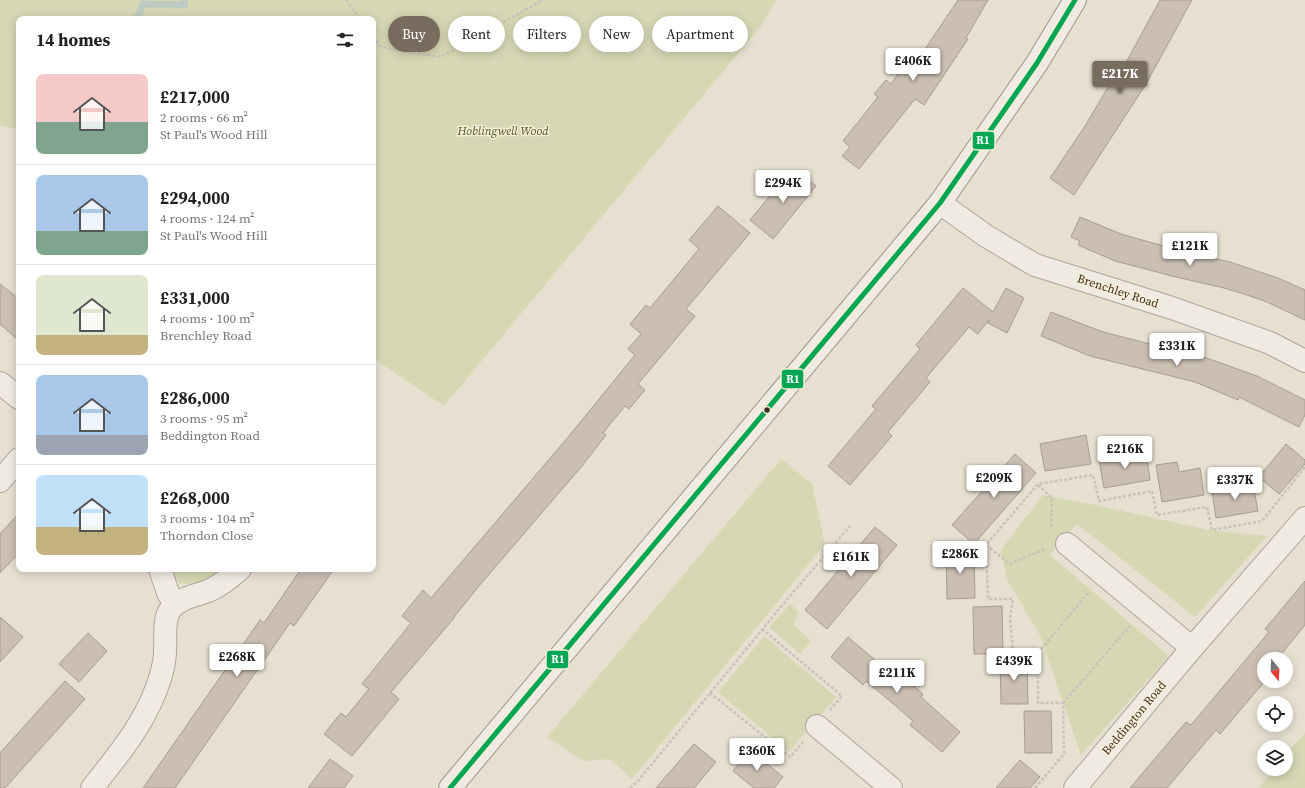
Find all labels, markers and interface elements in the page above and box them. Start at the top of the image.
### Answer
chip: Buy [388,16,440,52]
chip: Rent [448,16,505,52]
chip: Filters [513,16,581,52]
chip: New [589,16,644,52]
chip: Apartment [652,16,748,52]
text: 14 homes [36,28,110,52]
icon: filters [334,29,356,51]
pin: £406K [885,48,941,82]
text: £406K [894,52,932,69]
pin: £217K [1092,61,1148,95]
text: £217K [1101,65,1139,82]
text: £217,000 [160,85,230,109]
icon: home [68,90,116,138]
text: 2 rooms · 66 m² [160,109,248,126]
park label: Hoblingwell Wood [456,123,549,139]
text: St Paul's Wood Hill [160,126,268,143]
line badge: R1 [972,131,995,150]
text: R1 [976,133,990,148]
pin: £294K [755,170,811,204]
text: £294K [764,174,802,191]
text: £294,000 [160,186,230,210]
icon: home [68,191,116,239]
text: 4 rooms · 124 m² [160,210,255,227]
text: St Paul's Wood Hill [160,227,268,244]
pin: £121K [1162,233,1218,267]
text: £121K [1171,237,1209,254]
street label: Brenchley Road [1075,270,1161,312]
text: £331,000 [160,286,230,310]
icon: home [68,291,116,339]
text: 4 rooms · 100 m² [160,310,255,327]
text: Brenchley Road [160,327,252,344]
pin: £331K [1149,333,1205,367]
text: £331K [1158,337,1196,354]
line badge: R1 [781,369,804,389]
text: R1 [786,372,800,387]
text: £286,000 [160,386,230,410]
icon: home [68,391,116,439]
unlabelled marker [762,405,772,415]
text: 3 rooms · 95 m² [160,410,248,427]
text: Beddington Road [160,427,260,444]
pin: £216K [1097,436,1153,470]
text: £216K [1106,440,1144,457]
pin: £209K [966,465,1022,499]
pin: £337K [1207,467,1263,501]
text: £209K [975,469,1013,486]
text: £337K [1216,471,1254,488]
text: £268,000 [160,486,230,510]
icon: home [68,491,116,539]
text: 3 rooms · 104 m² [160,510,255,527]
text: Thorndon Close [160,527,253,544]
pin: £286K [932,541,988,575]
pin: £161K [823,544,879,578]
text: £286K [941,545,979,562]
text: £161K [832,548,870,565]
pin: £268K [209,644,265,678]
text: £268K [218,648,256,665]
pin: £439K [986,648,1042,682]
line badge: R1 [546,650,569,669]
text: R1 [551,652,565,667]
text: £439K [995,652,1033,669]
north arrow [1257,652,1293,688]
map controls [1257,652,1293,776]
pin: £211K [869,660,925,694]
text: £211K [878,664,916,681]
street label: Beddington Road [1098,677,1170,758]
button: locate [1257,696,1293,732]
pin: £360K [729,738,785,772]
button: layers [1257,740,1293,776]
text: £360K [738,742,776,759]

